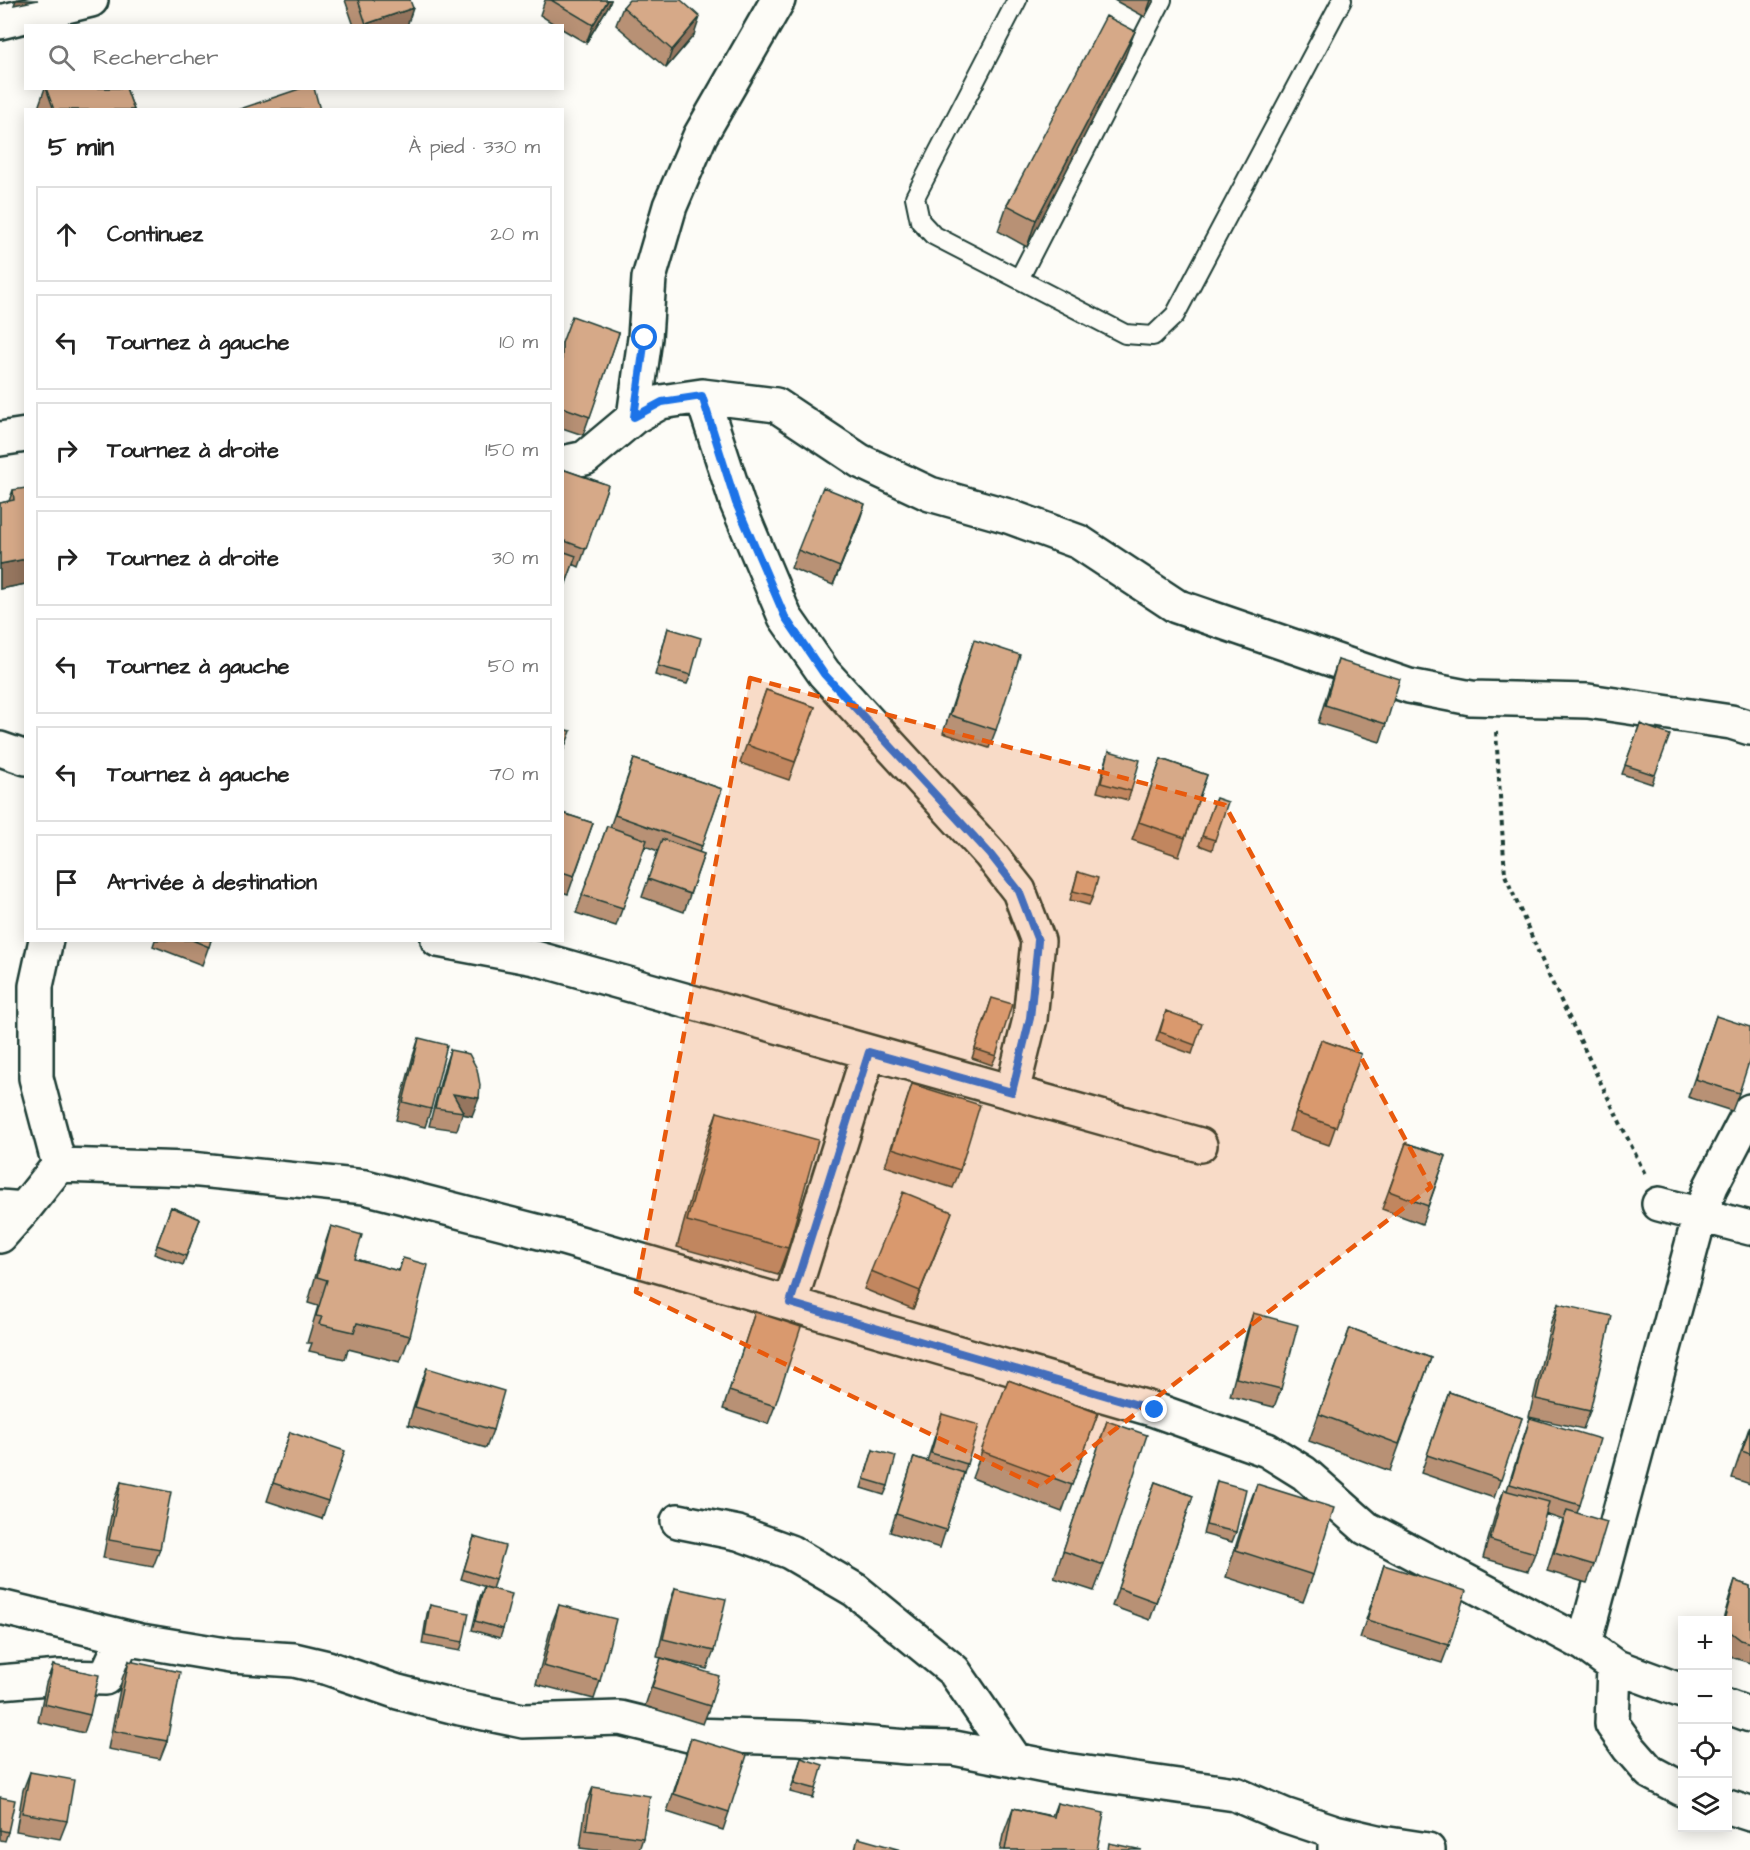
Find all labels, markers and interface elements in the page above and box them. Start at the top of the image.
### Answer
search box [24,24,564,90]
icon: search [45,41,78,74]
text: Rechercher [93,42,218,73]
text: 5 min [48,129,114,165]
text: À pied · 330 m [409,133,540,161]
icon: ahead [50,218,83,251]
text: Continuez [107,219,203,250]
text: 20 m [490,220,538,248]
route start [631,324,657,350]
icon: left [50,326,83,359]
text: Tournez à gauche [107,327,289,358]
text: 10 m [499,328,538,356]
icon: right [50,434,83,467]
text: Tournez à droite [107,435,279,466]
text: 150 m [485,436,538,464]
icon: right [50,542,83,575]
text: Tournez à droite [107,543,279,574]
text: 30 m [492,544,538,572]
icon: left [50,650,83,683]
text: Tournez à gauche [107,651,289,682]
text: 50 m [488,652,538,680]
icon: left [50,758,83,791]
text: Tournez à gauche [107,759,289,790]
text: 70 m [490,760,538,788]
icon: arrive [50,866,83,899]
text: Arrivée à destination [107,867,317,898]
route end [1141,1396,1167,1422]
map controls [1678,1616,1732,1832]
button: + [1678,1616,1732,1670]
button: − [1678,1670,1732,1724]
button: locate [1678,1724,1732,1778]
button: layers [1678,1778,1732,1832]

